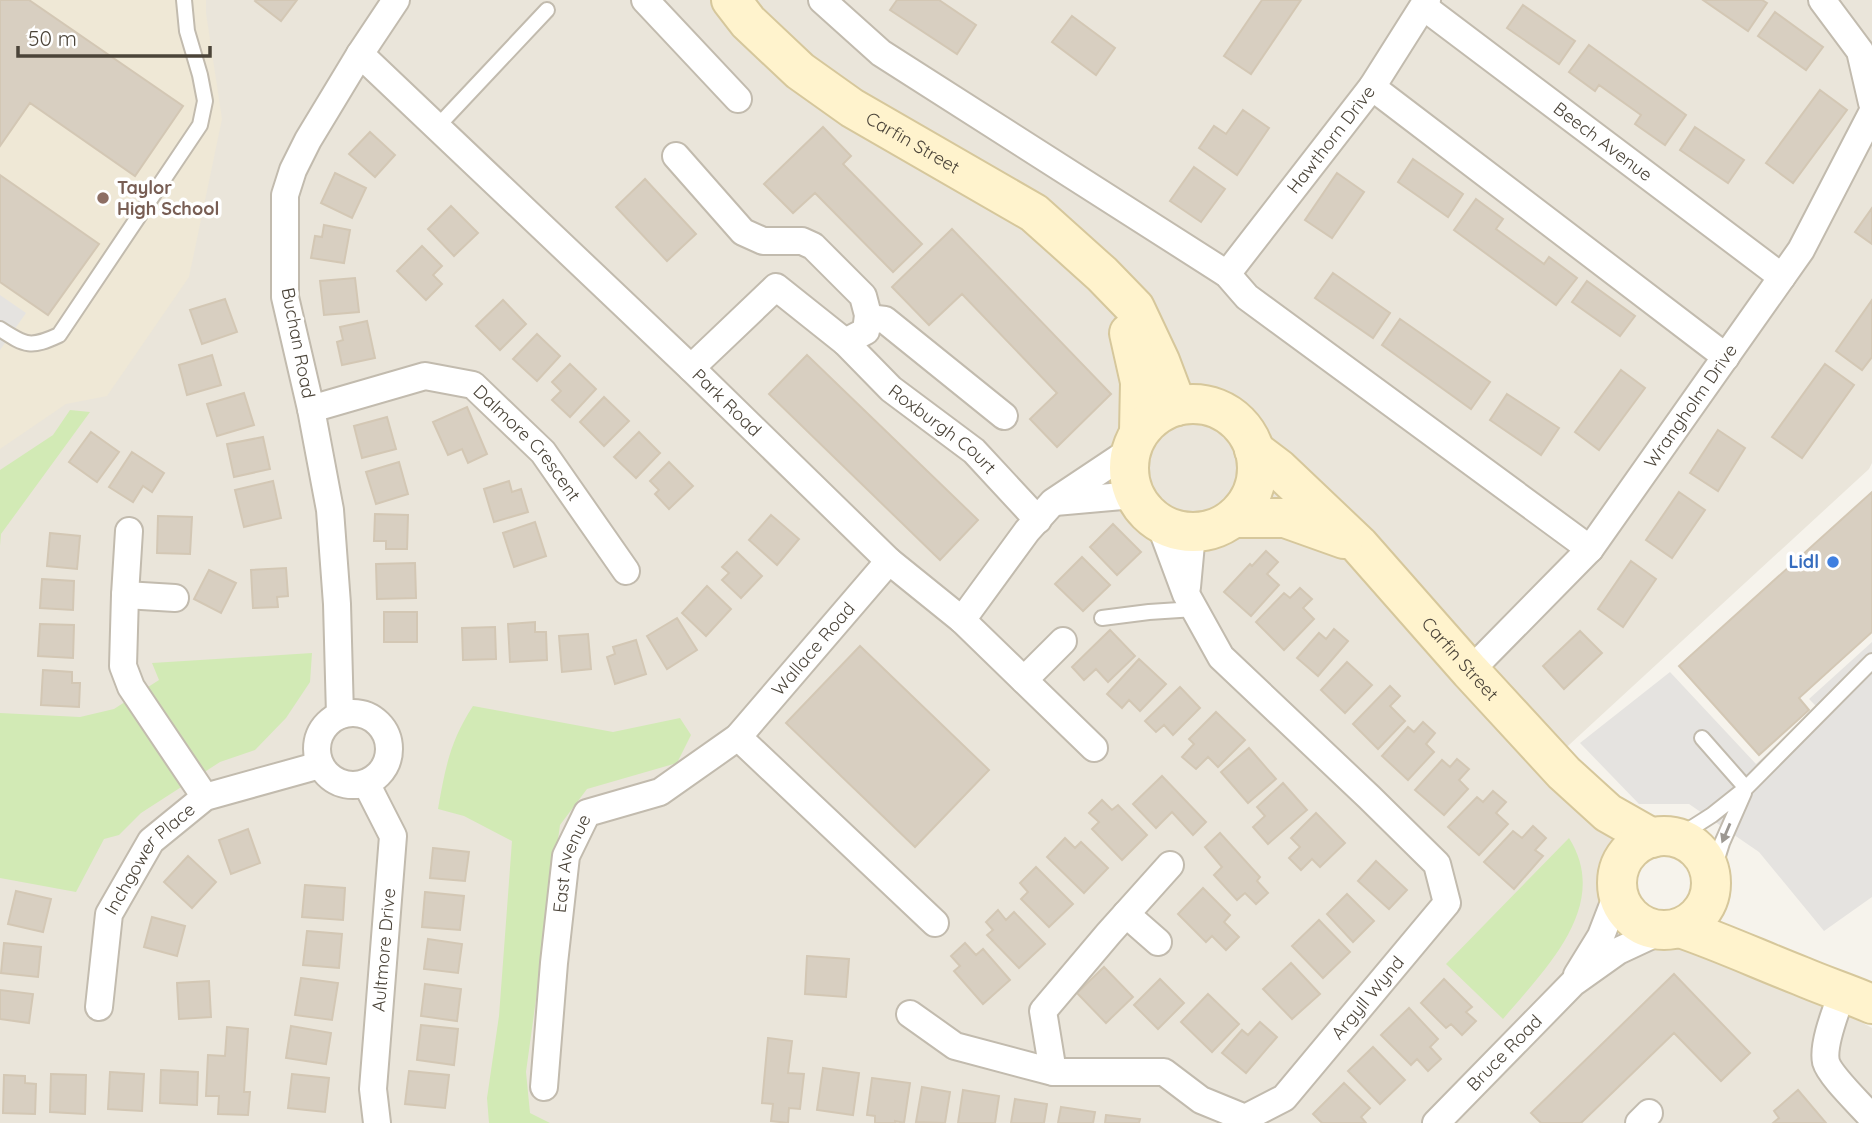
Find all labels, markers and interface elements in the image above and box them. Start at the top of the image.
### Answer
scale bar [18,14,210,58]
text: 50 m [28,25,77,51]
street label: Hawthorn Drive [1282,81,1380,198]
street label: Beech Avenue [1549,97,1657,186]
street label: Carfin Street [862,106,964,179]
place label: Taylor High School [117,176,219,220]
marker: Taylor High School [95,190,111,206]
street label: Buchan Road [276,286,321,400]
street label: Wrangholm Drive [1639,339,1742,472]
street label: Park Road [688,364,766,441]
street label: Dalmore Crescent [469,379,586,505]
street label: Roxburgh Court [884,379,1001,479]
place label: Lidl [1788,550,1819,573]
marker: Lidl [1825,554,1841,570]
street label: Wallace Road [766,597,860,701]
street label: Carfin Street [1417,612,1504,705]
street label: Inchgower Place [99,798,200,919]
street label: East Avenue [548,810,596,914]
one-way arrow [1721,822,1732,843]
street label: Aultmore Drive [367,887,400,1013]
street label: Argyll Wynd [1326,951,1409,1044]
street label: Bruce Road [1462,1010,1547,1096]

